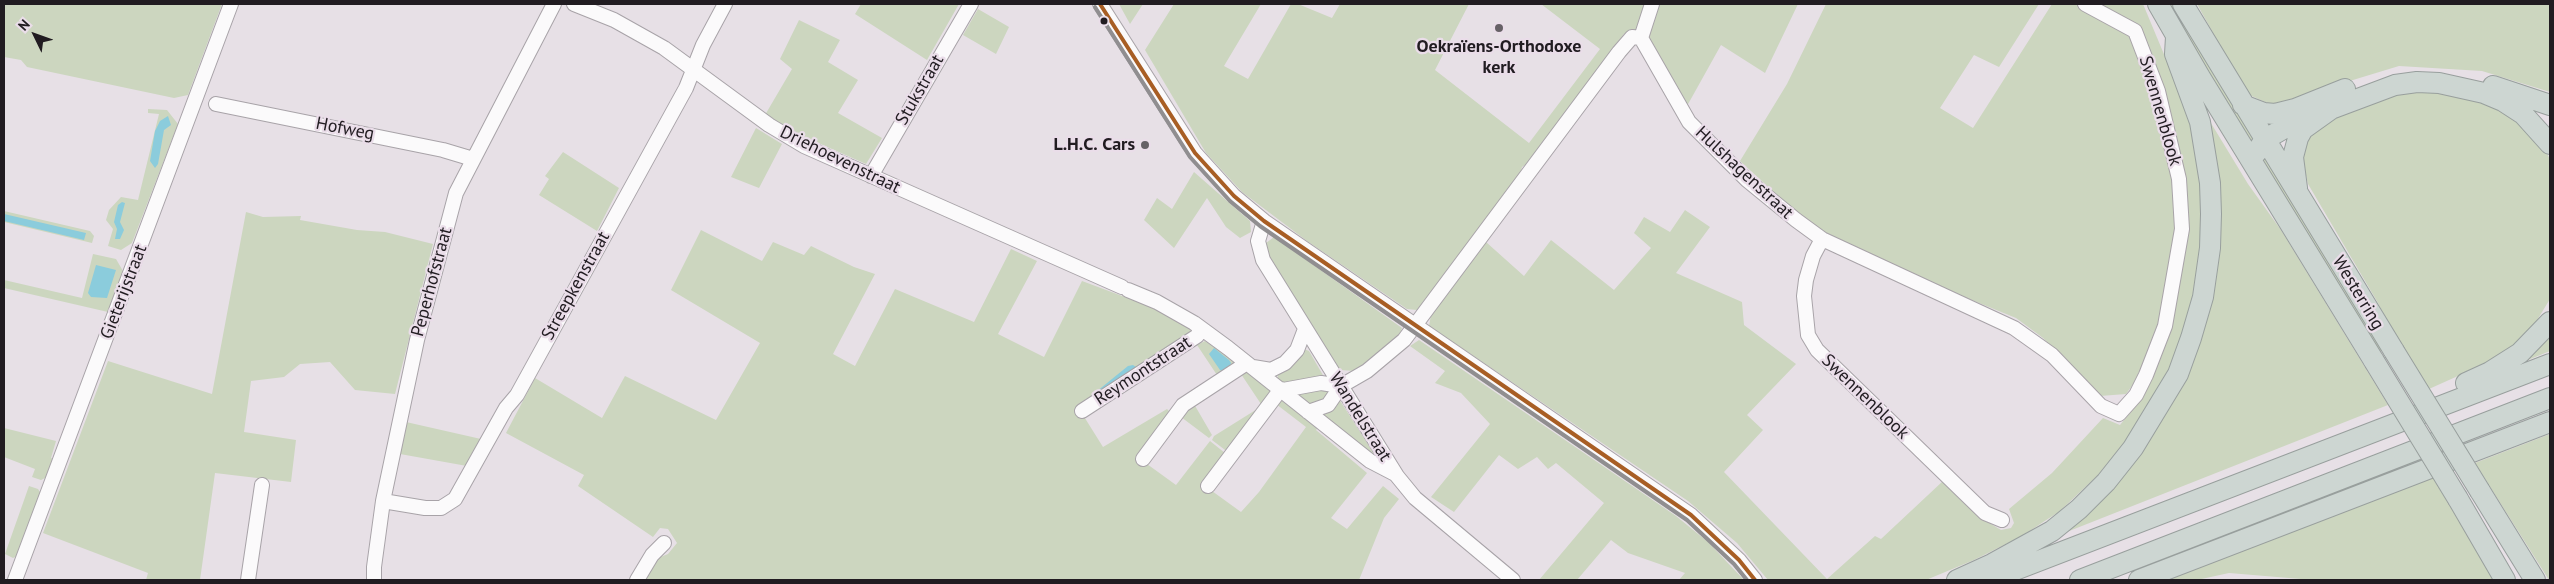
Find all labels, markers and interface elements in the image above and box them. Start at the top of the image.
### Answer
north arrow [10,10,60,60]
text: N [14,16,34,34]
unlabelled marker [1099,16,1109,26]
marker: Oekraïens-Orthodoxe kerk [1493,22,1505,34]
place label: Oekraïens-Orthodoxe kerk [1417,36,1581,78]
street label: Stukstraat [891,51,949,129]
street label: Swennenblook [2134,54,2186,168]
street label: Hofweg [314,113,376,145]
street label: Driehoevenstraat [776,122,904,198]
street label: Hulshagenstraat [1691,122,1797,224]
place label: L.H.C. Cars [1053,134,1135,156]
marker: L.H.C. Cars [1139,139,1151,151]
street label: Peperhofstraat [407,225,457,339]
street label: Streepkenstraat [537,228,615,344]
street label: Gieterijstraat [96,242,152,342]
street label: Westerring [2327,252,2389,334]
street label: Reymontstraat [1091,332,1195,410]
street label: Swennenblook [1817,350,1913,444]
street label: Wandelstraat [1324,369,1396,465]

